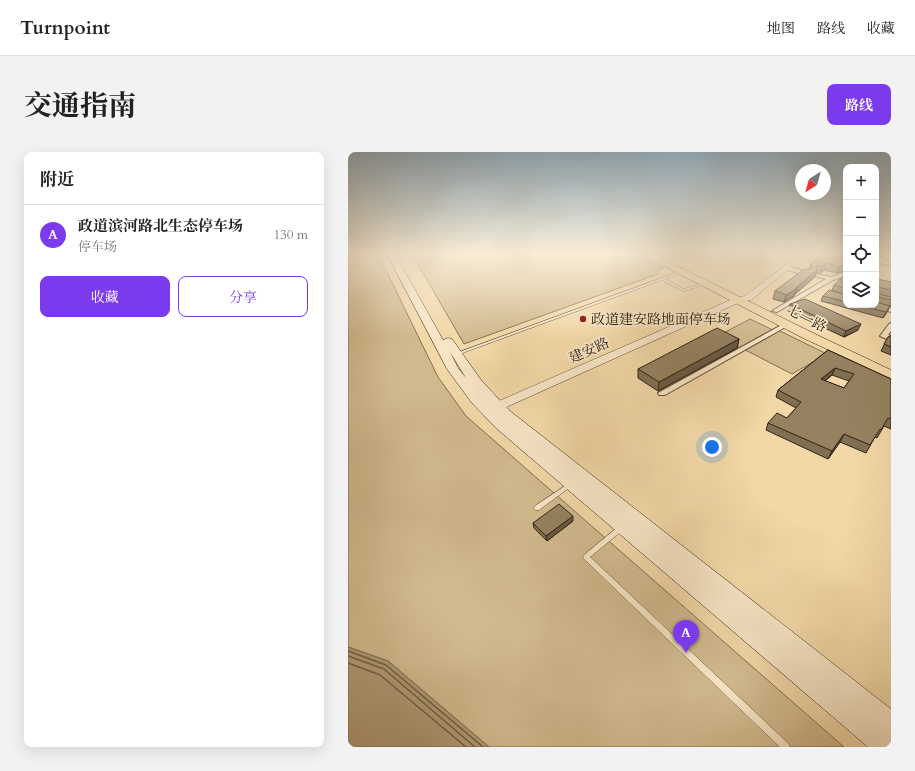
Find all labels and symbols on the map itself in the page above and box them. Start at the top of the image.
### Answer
north arrow [795,164,831,200]
street label: 七一路 [784,300,830,336]
place label: 政道建安路地面停车场 [591,310,731,329]
marker: 政道建安路地面停车场 [578,314,588,324]
street label: 建安路 [566,333,612,368]
your location [702,437,722,457]
pin: A [673,620,699,653]

